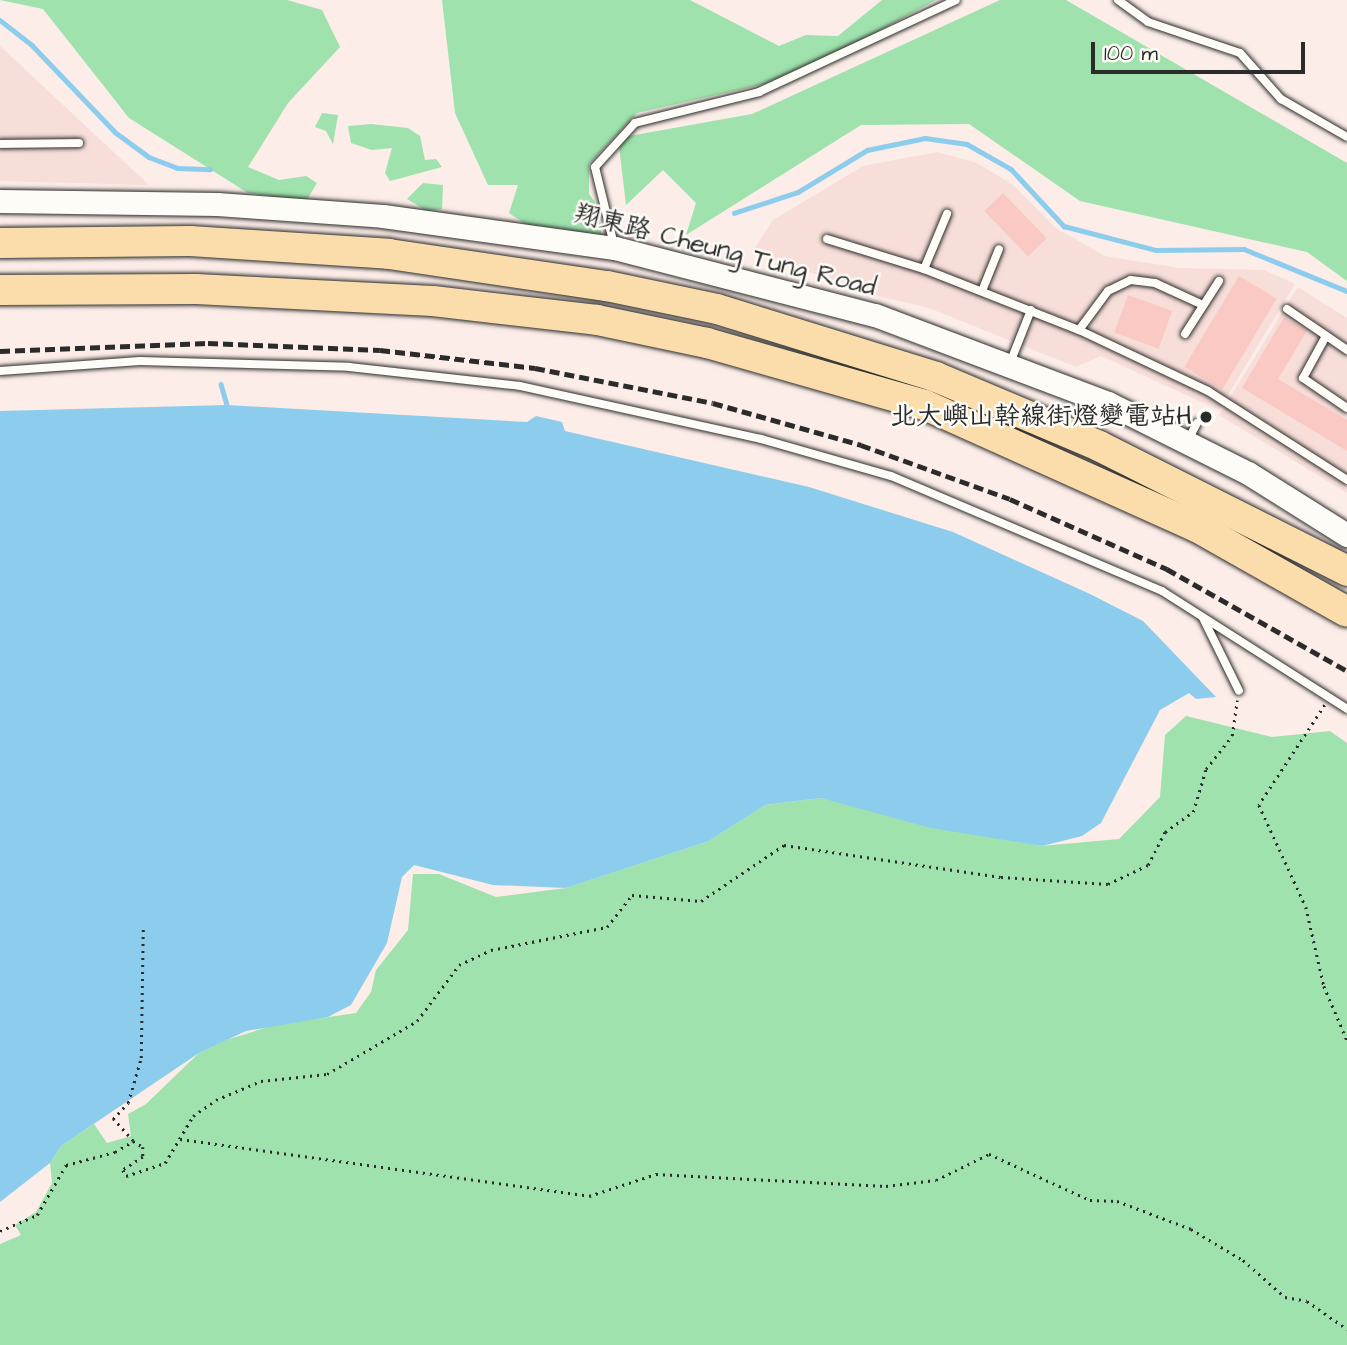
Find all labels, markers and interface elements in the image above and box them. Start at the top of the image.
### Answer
scale bar [1095,28,1308,72]
text: 100 m [1104,39,1158,68]
street label: 翔東路 Cheung Tung Road [571,198,879,304]
place label: 北大嶼山幹線街燈變電站H [890,401,1192,433]
marker: 北大嶼山幹線街燈變電站H [1198,409,1214,425]

